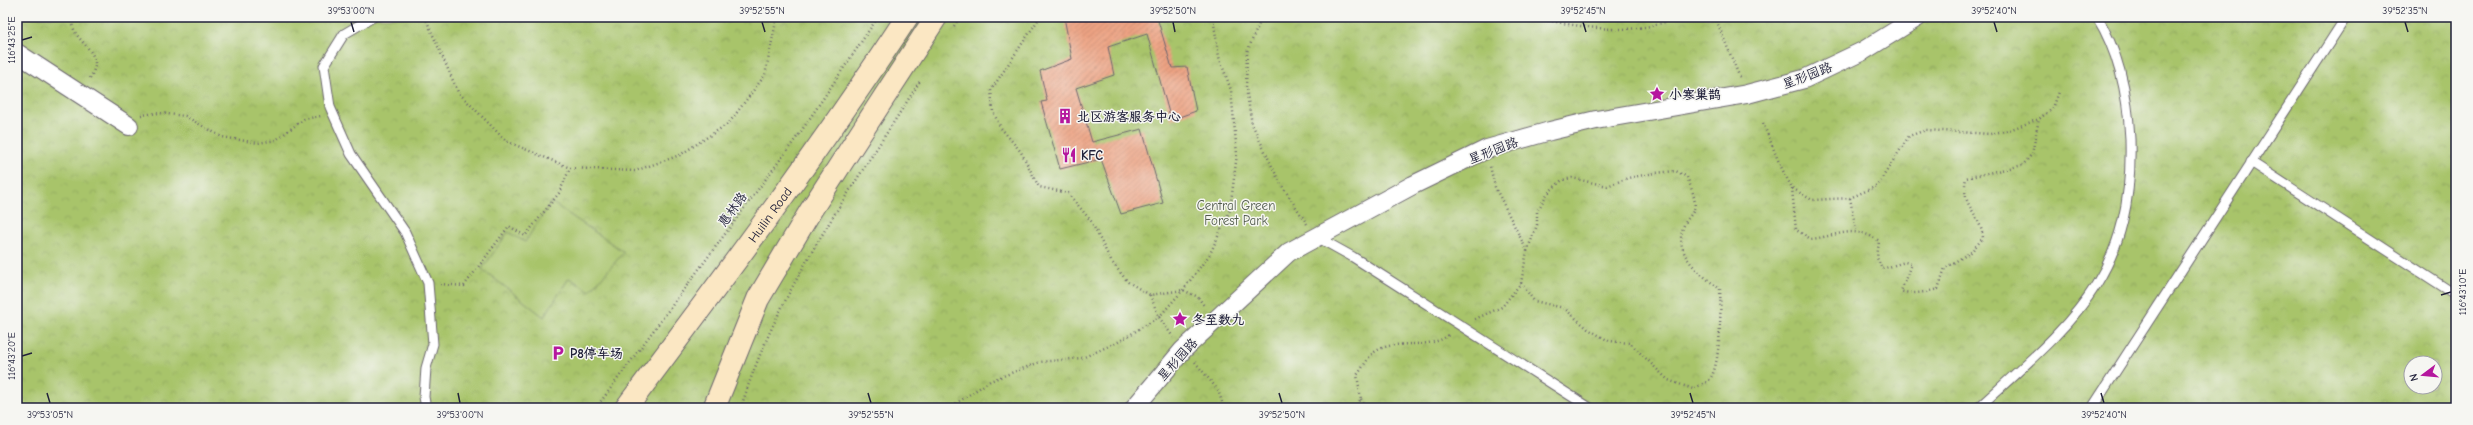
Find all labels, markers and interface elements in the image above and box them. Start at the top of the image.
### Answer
text: 39°53'00"N [328,5,374,17]
text: 39°52'55"N [739,5,785,17]
text: 39°52'50"N [1150,5,1196,17]
text: 39°52'45"N [1560,5,1606,17]
text: 39°52'40"N [1971,5,2017,17]
text: 39°52'35"N [2382,5,2428,17]
text: 116°43'25"E [6,16,18,64]
street label: 星形园路 [1780,59,1834,92]
place icon: 小寒巢鹊 [1648,85,1666,103]
place label: 小寒巢鹊 [1669,87,1721,102]
building icon: 北区游客服务中心 [1056,107,1074,125]
place label: 北区游客服务中心 [1077,109,1181,124]
street label: 星形园路 [1466,134,1520,167]
restaurant icon: KFC [1060,146,1078,164]
place label: KFC [1081,148,1103,163]
street label: Huilin Road [745,184,795,245]
street label: 惠林路 [715,189,750,229]
park label: Central Green Forest Park [1197,198,1275,228]
text: 116°43'10"E [2457,269,2469,315]
place icon: 冬至数九 [1171,310,1189,328]
place label: 冬至数九 [1192,312,1244,327]
text: 116°43'20"E [6,332,18,380]
street label: 星形园路 [1154,335,1200,384]
parking icon: P8停车场 [549,344,567,362]
place label: P8停车场 [570,346,623,361]
north arrow [2403,355,2443,395]
text: N [2407,372,2421,383]
text: 39°53'05"N [27,409,73,421]
text: 39°53'00"N [437,409,483,421]
text: 39°52'55"N [848,409,894,421]
text: 39°52'50"N [1259,409,1305,421]
text: 39°52'45"N [1670,409,1716,421]
text: 39°52'40"N [2081,409,2127,421]

